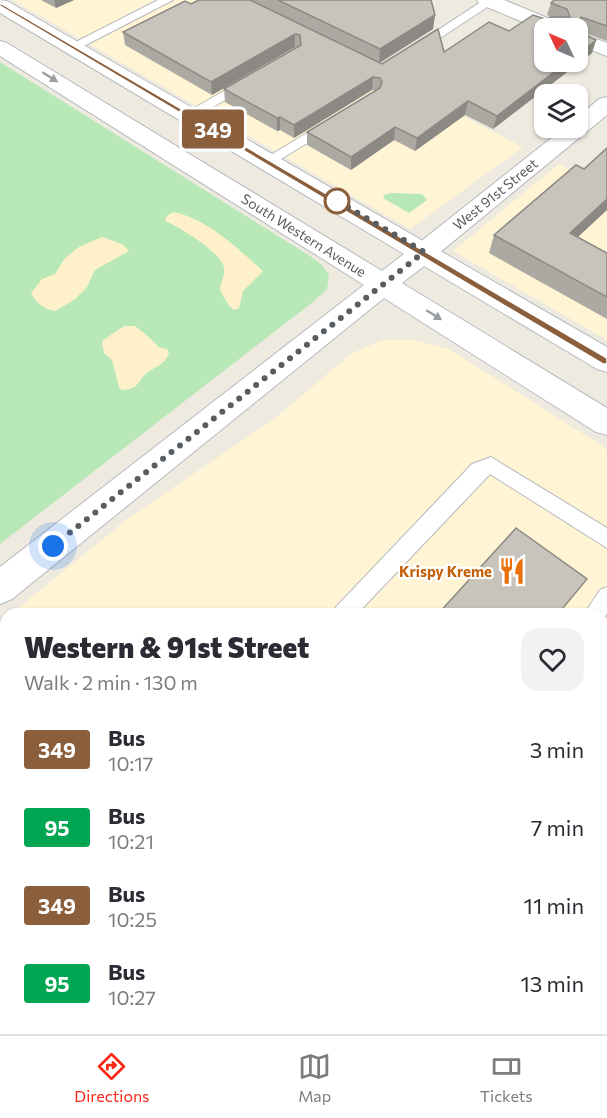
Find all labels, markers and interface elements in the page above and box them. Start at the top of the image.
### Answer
north arrow [534,18,588,72]
map controls [534,18,588,138]
one-way arrow [42,72,58,83]
button: layers [534,84,588,138]
line badge: 349 [178,110,248,148]
text: 349 [194,117,232,142]
street label: West 91st Street [449,154,541,233]
unlabelled marker [324,188,350,214]
street label: South Western Avenue [239,190,369,280]
one-way arrow [425,309,441,321]
your location [38,531,68,561]
restaurant icon: Krispy Kreme [497,556,527,586]
place label: Krispy Kreme [399,562,492,580]
button: heart [521,628,584,691]
text: Western & 91st Street [24,630,309,664]
text: Walk · 2 min · 130 m [24,670,198,694]
text: Bus [108,724,145,751]
text: 3 min [530,736,584,763]
text: 349 [38,737,76,762]
text: 10:17 [108,751,153,775]
text: Bus [108,802,145,829]
text: 7 min [531,814,584,841]
text: 95 [44,815,70,840]
text: 10:21 [108,829,154,853]
text: Bus [108,880,145,907]
text: 11 min [524,892,584,919]
text: 349 [38,893,76,918]
text: 10:25 [108,907,157,931]
text: Bus [108,958,145,985]
text: 13 min [520,970,584,997]
text: 95 [44,971,70,996]
text: 10:27 [108,985,156,1009]
tab: Directions [74,1050,149,1105]
tab: Map [298,1050,331,1105]
tab: Tickets [480,1050,533,1105]

